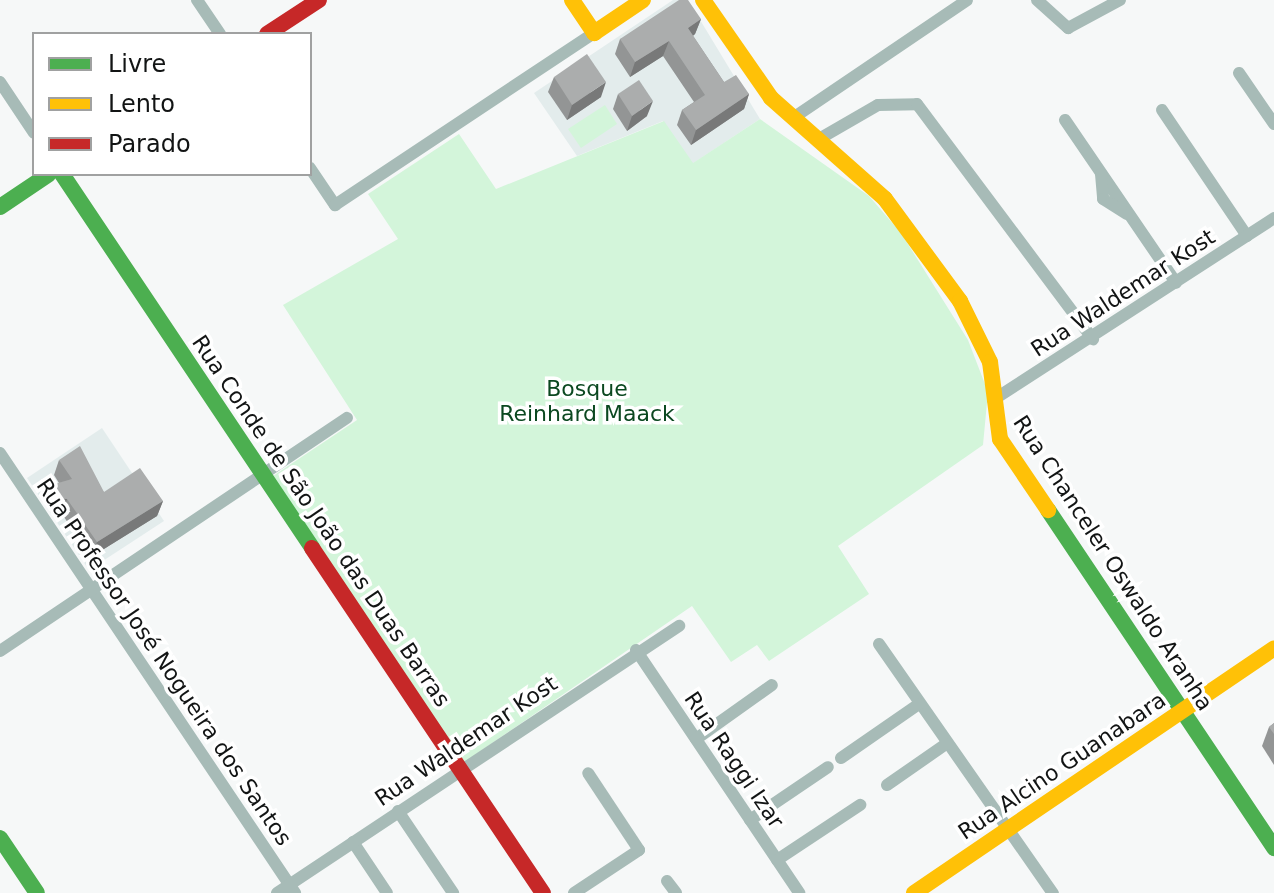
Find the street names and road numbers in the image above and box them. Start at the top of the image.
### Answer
street label: Rua Waldemar Kost [1026,224,1220,362]
street label: Rua Conde de São João das Duas Barras [186,330,456,712]
street label: Rua Chanceler Oswaldo Aranha [1008,411,1218,715]
street label: Rua Professor José Nogueira dos Santos [31,473,297,851]
street label: Rua Waldemar Kost [370,670,562,812]
street label: Rua Raggi Izar [679,687,789,833]
street label: Rua Alcino Guanabara [953,687,1171,845]

